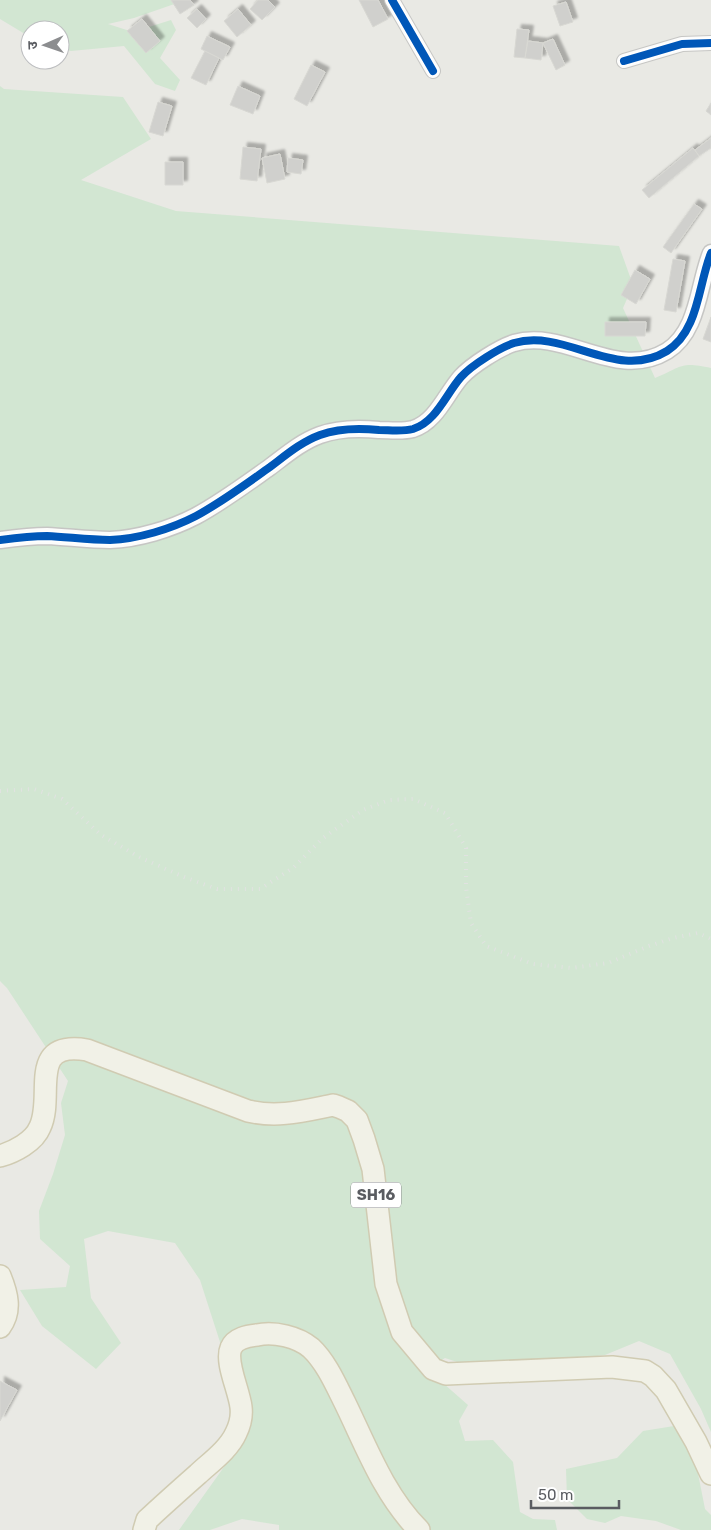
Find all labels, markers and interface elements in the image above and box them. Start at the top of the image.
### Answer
north arrow [20,20,70,70]
text: उ [24,40,41,50]
road number: SH16 [351,1182,401,1208]
scale bar [531,1478,618,1510]
text: 50 m [538,1486,573,1504]

